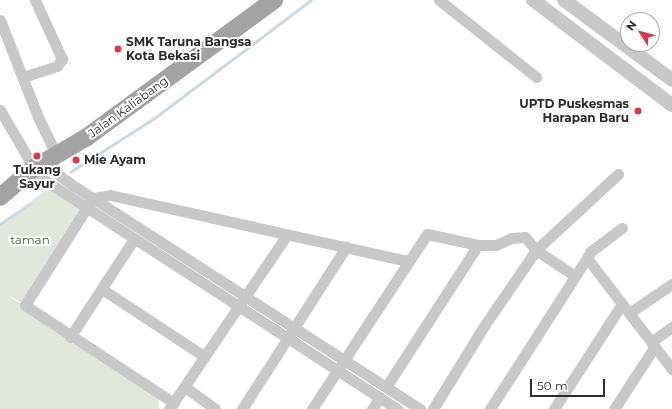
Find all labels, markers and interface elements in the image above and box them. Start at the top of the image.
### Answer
north arrow [620,12,660,52]
text: N [623,18,639,33]
place label: SMK Taruna Bangsa Kota Bekasi [126,35,251,63]
marker: SMK Taruna Bangsa Kota Bekasi [113,44,123,54]
street label: Jalan Kaliabang [85,73,171,141]
place label: UPTD Puskesmas Harapan Baru [519,97,629,125]
marker: UPTD Puskesmas Harapan Baru [632,105,644,117]
marker: Tukang Sayur [32,151,42,161]
place label: Mie Ayam [84,153,146,167]
marker: Mie Ayam [71,155,81,165]
place label: Tukang Sayur [13,163,61,191]
park label: taman [10,233,50,247]
scale bar [532,371,607,397]
text: 50 m [537,378,568,393]

